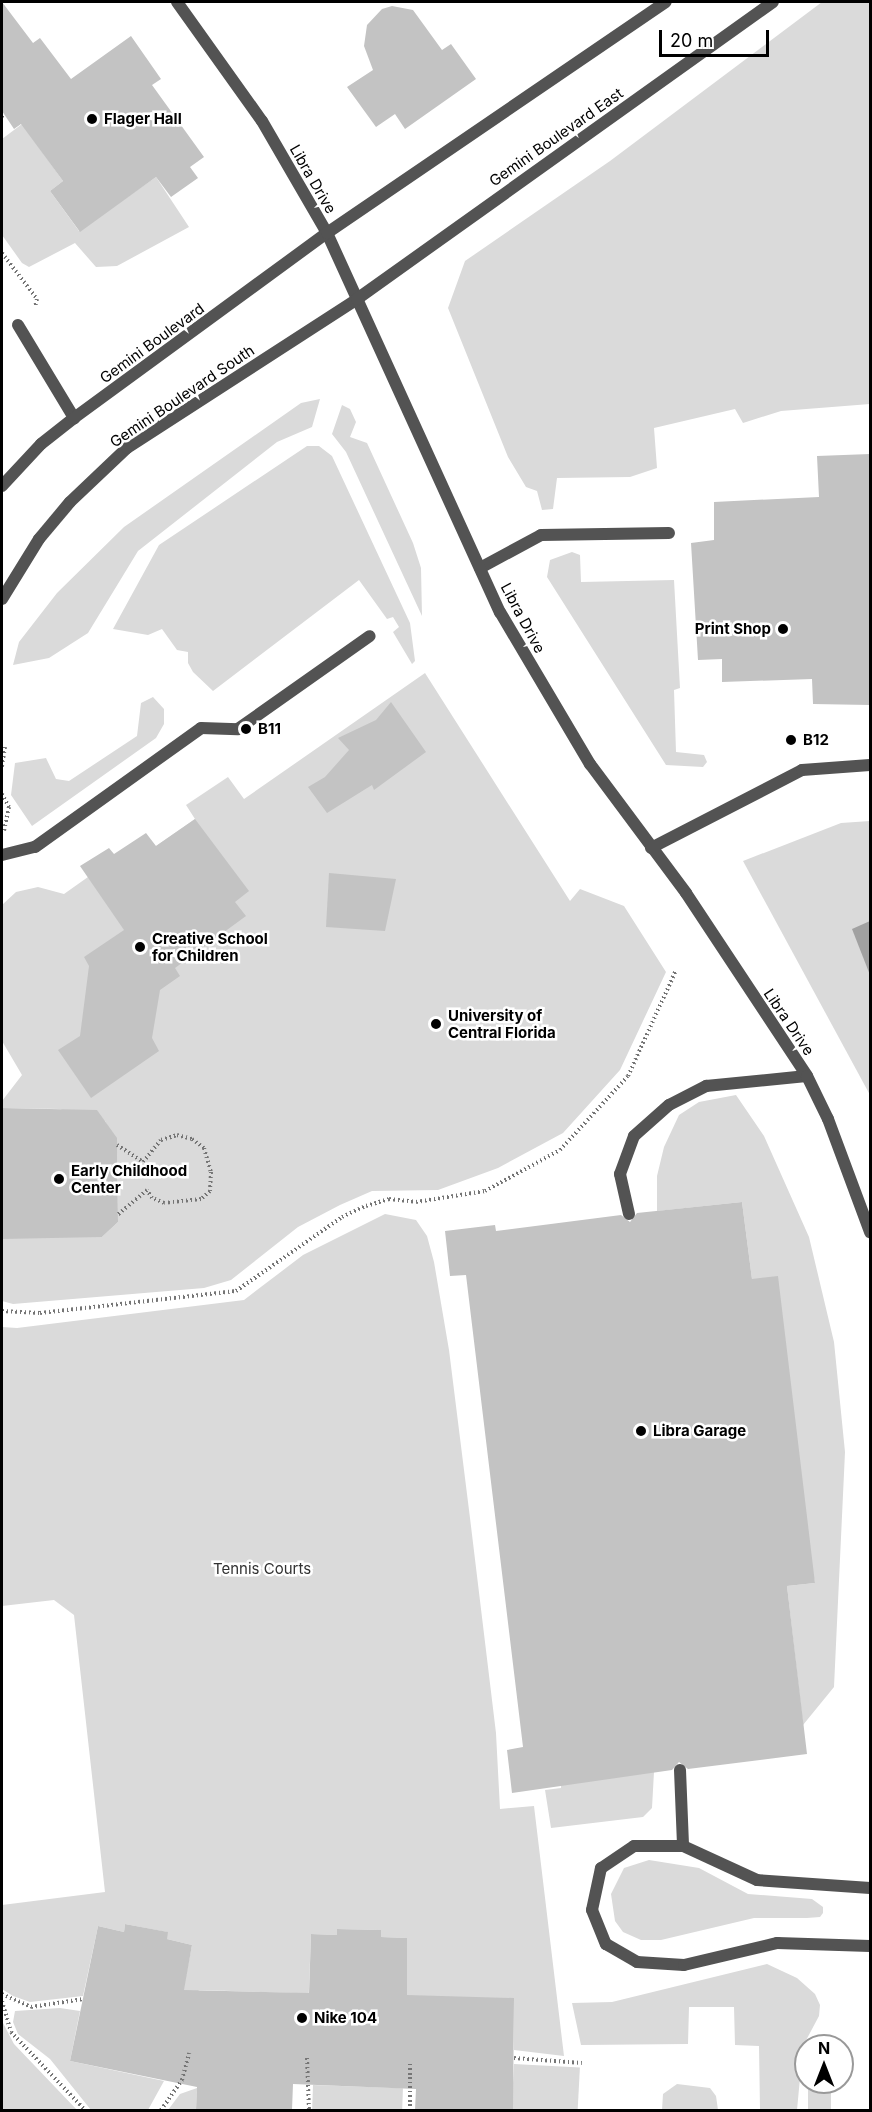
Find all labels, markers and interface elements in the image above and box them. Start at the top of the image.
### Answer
scale bar [662,18,772,56]
text: 20 m [670,30,713,51]
street label: Gemini Boulevard East [486,84,626,190]
place label: Flager Hall [104,110,182,128]
marker: Flager Hall [85,112,99,126]
street label: Libra Drive [286,141,340,217]
street label: Gemini Boulevard [96,299,208,387]
street label: Gemini Boulevard South [106,341,258,451]
street label: Libra Drive [497,580,549,656]
place label: Print Shop [695,620,771,638]
marker: Print Shop [776,622,790,636]
place label: B11 [258,720,281,738]
marker: B11 [239,722,253,736]
place label: B12 [803,731,829,749]
marker: B12 [784,733,798,747]
place label: Creative School for Children [152,929,268,964]
marker: Creative School for Children [133,940,147,954]
street label: Libra Drive [760,985,818,1059]
place label: University of Central Florida [448,1006,556,1041]
marker: University of Central Florida [429,1017,443,1031]
place label: Early Childhood Center [71,1161,187,1196]
marker: Early Childhood Center [52,1172,66,1186]
place label: Libra Garage [653,1422,746,1440]
marker: Libra Garage [634,1424,648,1438]
park label: Tennis Courts [213,1560,311,1578]
place label: Nike 104 [314,2009,377,2027]
marker: Nike 104 [295,2011,309,2025]
north arrow [794,2034,854,2094]
text: N [818,2038,830,2058]

